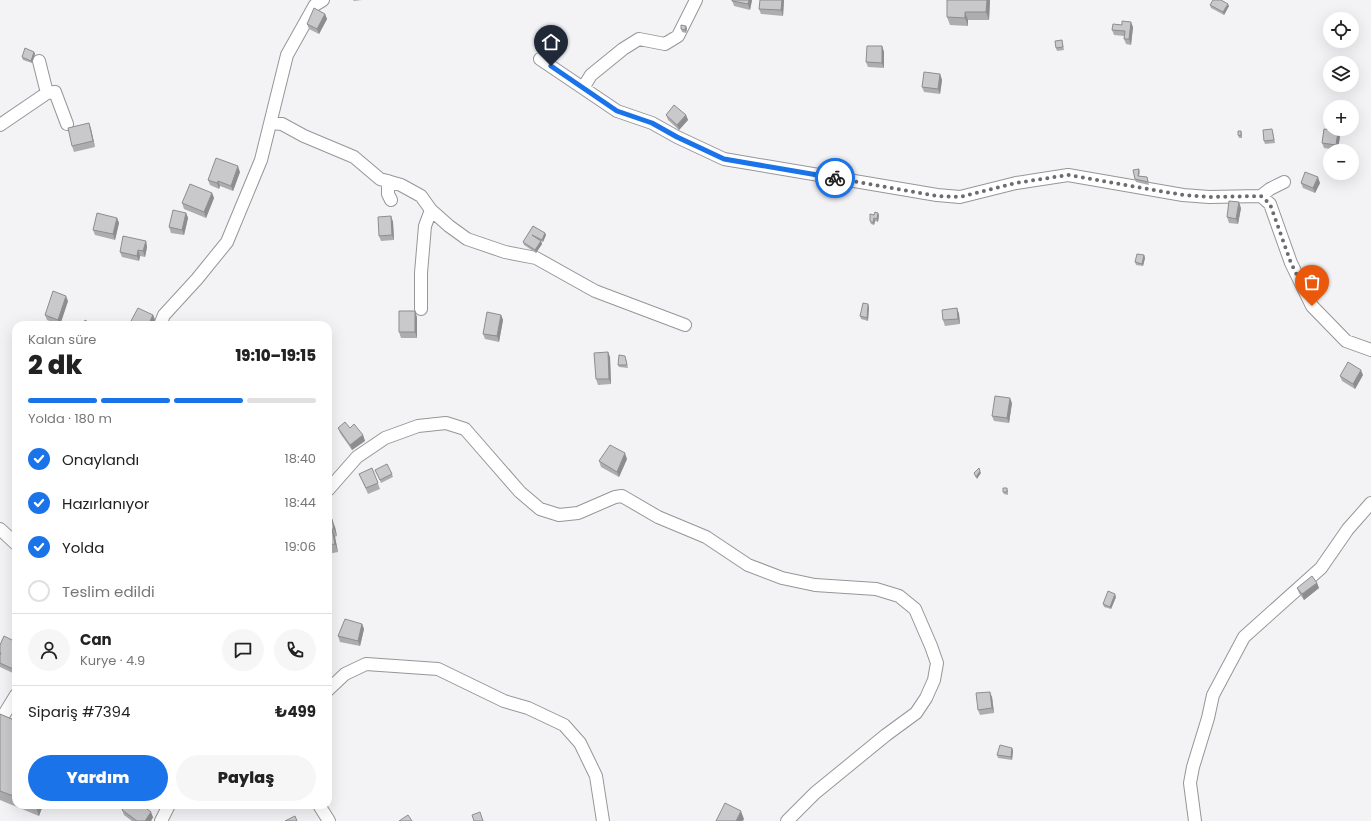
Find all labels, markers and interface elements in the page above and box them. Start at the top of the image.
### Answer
map controls [1323,12,1359,180]
button: locate [1323,12,1359,48]
pin [534,25,568,66]
icon: home [540,31,562,53]
button: layers [1323,56,1359,92]
button: + [1323,100,1359,136]
button: − [1323,144,1359,180]
courier [815,158,855,198]
icon: bike [824,167,846,189]
pin [1295,265,1329,306]
icon: bag [1301,271,1323,293]
text: Kalan süre [28,330,96,349]
text: 19:10–19:15 [236,345,316,366]
text: 2 dk [28,347,82,383]
text: Yolda · 180 m [28,409,112,428]
icon: check [28,448,50,470]
text: Onaylandı [62,449,139,470]
text: 18:40 [285,449,316,468]
icon: check [28,492,50,514]
text: Hazırlanıyor [62,493,149,514]
text: 18:44 [285,493,316,512]
icon: check [28,536,50,558]
text: Yolda [62,537,104,558]
text: 19:06 [284,537,316,556]
text: Teslim edildi [62,581,155,602]
button: person [28,629,70,671]
text: Can [80,629,112,650]
button: chat [222,629,264,671]
button: phone [274,629,316,671]
text: Kurye · 4.9 [80,651,145,670]
text: Sipariş #7394 [28,701,130,722]
text: ₺499 [275,701,316,722]
button: Yardım [28,755,168,801]
button: Paylaş [176,755,316,801]

